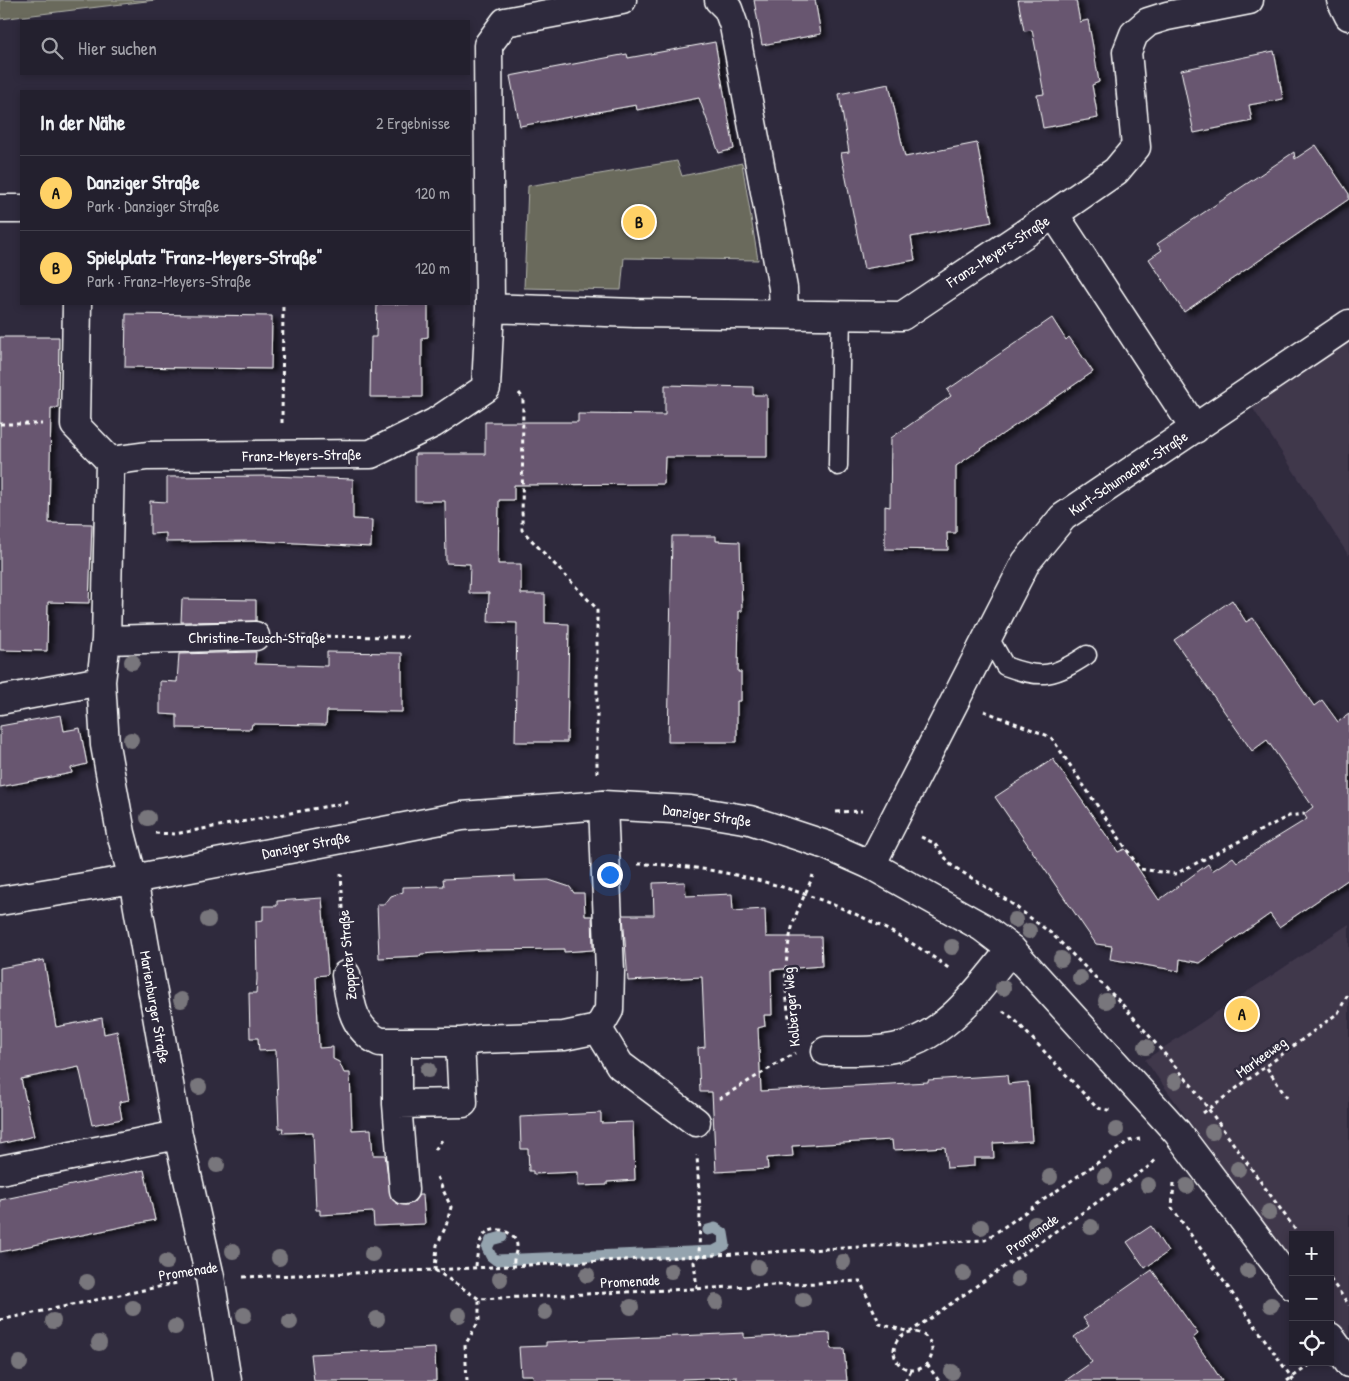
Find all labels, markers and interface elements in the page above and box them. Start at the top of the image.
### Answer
search box [20,20,470,75]
icon: search [38,34,66,62]
text: Hier suchen [78,35,157,61]
text: In der Nähe [40,108,125,137]
text: 2 Ergebnisse [376,112,450,134]
text: Danziger Straße [87,169,200,195]
text: A [52,182,60,204]
text: 120 m [415,182,450,204]
text: Park · Danziger Straße [87,195,219,217]
pin: B [623,203,655,241]
street label: Franz-Meyers-Straße [942,210,1054,293]
text: Spielplatz "Franz-Meyers-Straße" [87,244,323,270]
text: B [52,257,60,279]
text: 120 m [415,257,450,279]
text: Park · Franz-Meyers-Straße [87,270,251,292]
street label: Kurt-Schumacher-Straße [1064,425,1192,521]
street label: Franz-Meyers-Straße [241,443,362,467]
street label: Christine-Teusch-Straße [188,627,326,648]
street label: Danziger Straße [661,798,753,832]
street label: Danziger Straße [260,826,352,864]
your location [597,862,623,888]
street label: Zoppoter Straße [333,909,361,1001]
street label: Marienburger Straße [135,949,175,1065]
street label: Kolberger Weg [777,966,805,1048]
pin: A [1226,995,1258,1033]
street label: Markeeweg [1231,1031,1291,1083]
street label: Promenade [1002,1208,1062,1260]
map controls [1289,1231,1334,1366]
button: + [1289,1231,1334,1276]
street label: Promenade [157,1256,219,1286]
street label: Promenade [600,1269,660,1293]
button: − [1289,1276,1334,1321]
button: locate [1289,1321,1334,1366]

